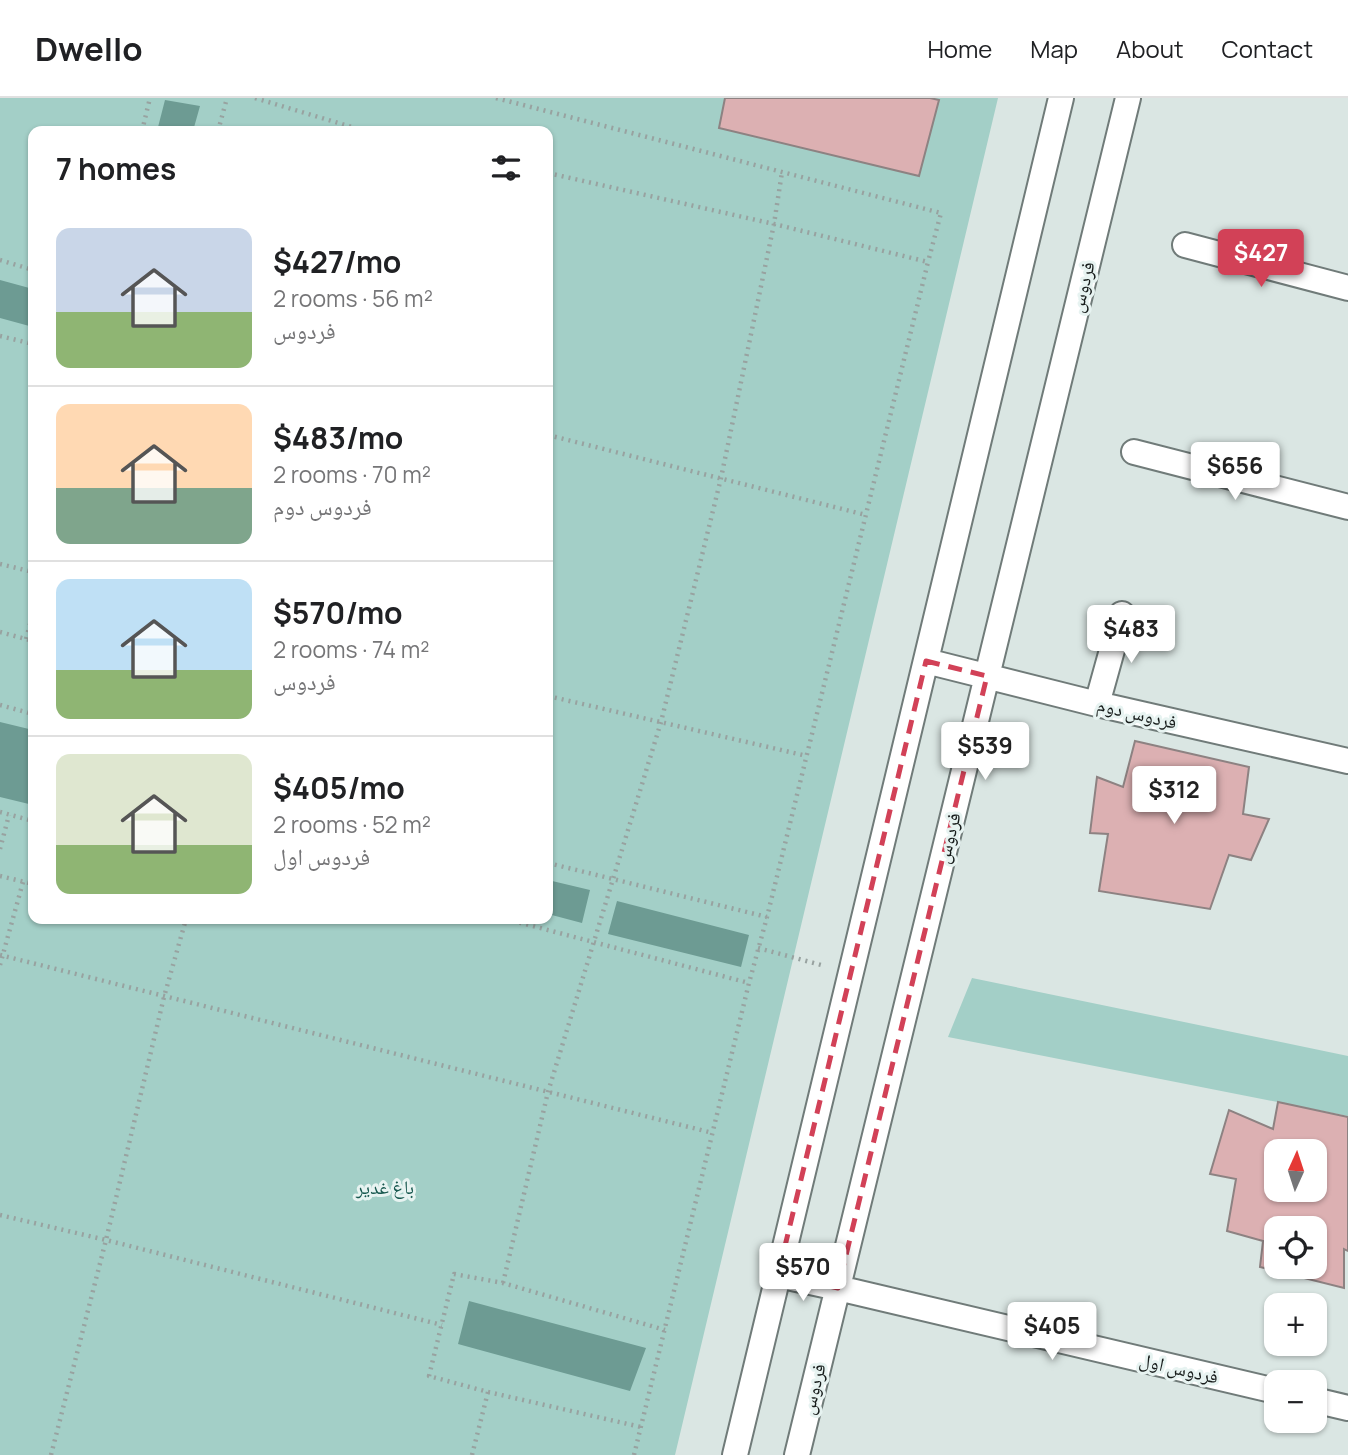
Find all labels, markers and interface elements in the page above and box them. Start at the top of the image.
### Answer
text: Dwello [35,26,143,71]
text: Home [927,32,992,65]
text: Map [1030,32,1078,65]
text: About [1116,32,1184,65]
text: Contact [1222,32,1313,65]
text: 7 homes [56,148,176,189]
icon: filters [487,149,525,187]
pin: $427 [1220,230,1302,289]
text: $427 [1234,236,1288,268]
text: $427/mo [273,241,401,282]
icon: home [112,256,196,340]
street label: فردوس [1063,259,1101,315]
text: 2 rooms · 56 m² [273,282,433,314]
text: فردوس [273,314,336,346]
text: $483/mo [273,417,403,458]
icon: home [112,432,196,516]
pin: $656 [1194,442,1276,502]
text: $656 [1207,449,1263,481]
text: 2 rooms · 70 m² [273,458,431,490]
text: فردوس دوم [273,490,372,522]
text: $570/mo [273,592,403,633]
pin: $483 [1090,606,1172,665]
icon: home [112,607,196,691]
text: $483 [1103,612,1159,644]
text: 2 rooms · 74 m² [273,633,429,665]
text: فردوس [273,665,336,697]
street label: فردوس دوم [1094,691,1180,736]
pin: $539 [944,722,1026,782]
text: $539 [957,729,1013,761]
pin: $312 [1133,766,1215,826]
text: $405/mo [273,767,405,808]
text: $312 [1148,773,1200,805]
icon: home [112,782,196,866]
text: 2 rooms · 52 m² [273,808,431,840]
street label: فردوس [929,810,967,866]
text: فردوس اول [273,840,370,872]
north arrow [1264,1139,1326,1202]
map controls [1264,1139,1327,1433]
park label: باغ غدیر [355,1174,414,1200]
button: locate [1264,1216,1327,1279]
pin: $570 [762,1244,844,1303]
text: $570 [775,1250,831,1282]
button: + [1264,1293,1327,1356]
pin: $405 [1011,1302,1093,1362]
text: $405 [1023,1309,1081,1341]
street label: فردوس اول [1137,1346,1221,1390]
street label: فردوس [794,1361,832,1417]
button: − [1264,1370,1327,1433]

